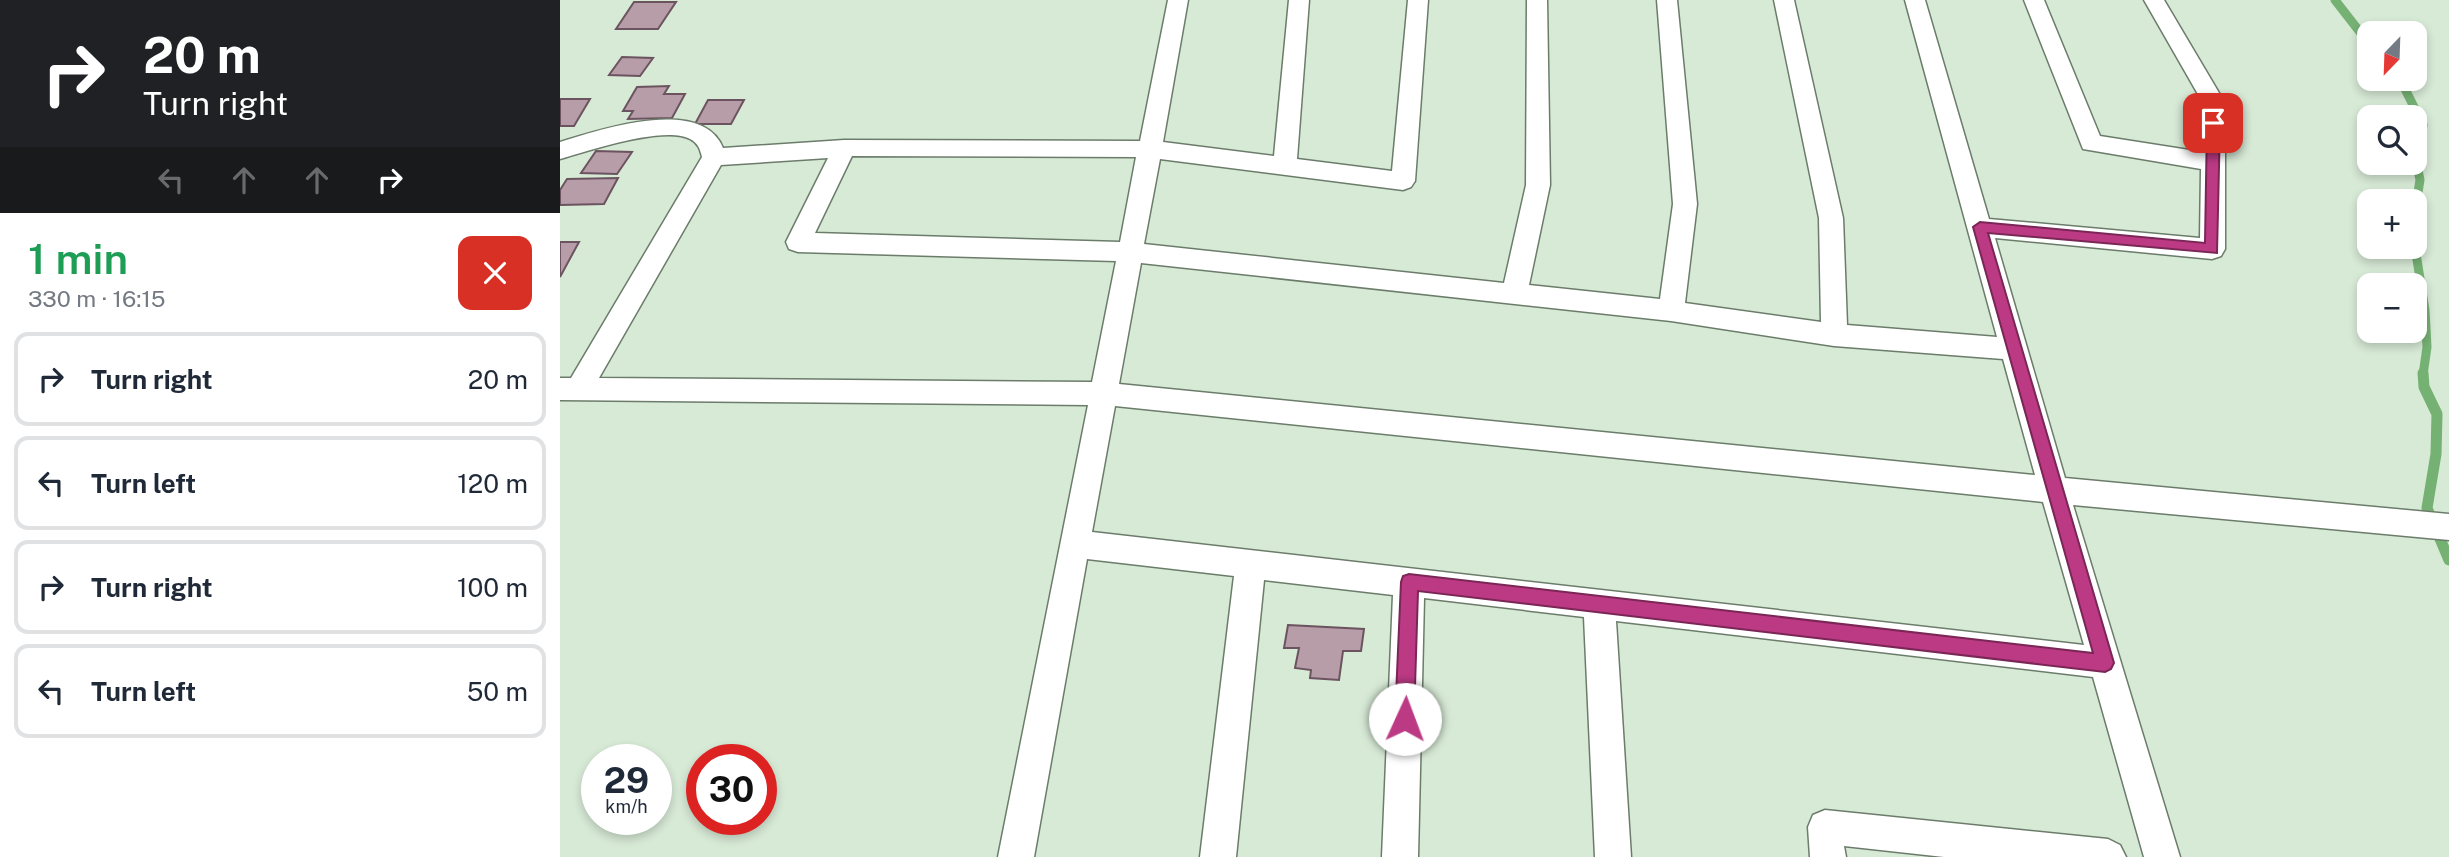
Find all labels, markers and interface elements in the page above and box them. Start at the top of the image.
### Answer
north arrow [2357,21,2427,91]
map controls [2357,21,2427,343]
text: 20 m [143,26,261,84]
icon: right [28,28,119,119]
text: Turn right [143,85,288,122]
pin [2183,93,2243,153]
icon: arrive [2194,104,2232,142]
button: search [2357,105,2427,175]
icon: left [152,161,190,199]
icon: ahead [225,161,263,199]
icon: ahead [298,161,336,199]
icon: right [371,161,409,199]
button: + [2357,189,2427,259]
text: 1 min [28,234,128,283]
button: close [458,236,532,310]
button: − [2357,273,2427,343]
text: 330 m · 16:15 [28,285,166,312]
icon: right [32,360,70,398]
text: Turn right [91,364,213,395]
text: 20 m [468,364,528,395]
icon: left [32,464,70,502]
text: Turn left [91,468,196,499]
text: 120 m [457,468,528,499]
icon: right [32,568,70,606]
text: Turn right [91,572,213,603]
text: 100 m [457,572,528,603]
icon: left [32,672,70,710]
text: Turn left [91,676,196,707]
text: 50 m [467,676,528,707]
position arrow [1368,682,1442,756]
speed limit sign: 30 [686,744,777,835]
text: 29 [604,760,649,801]
text: km/h [605,796,648,817]

